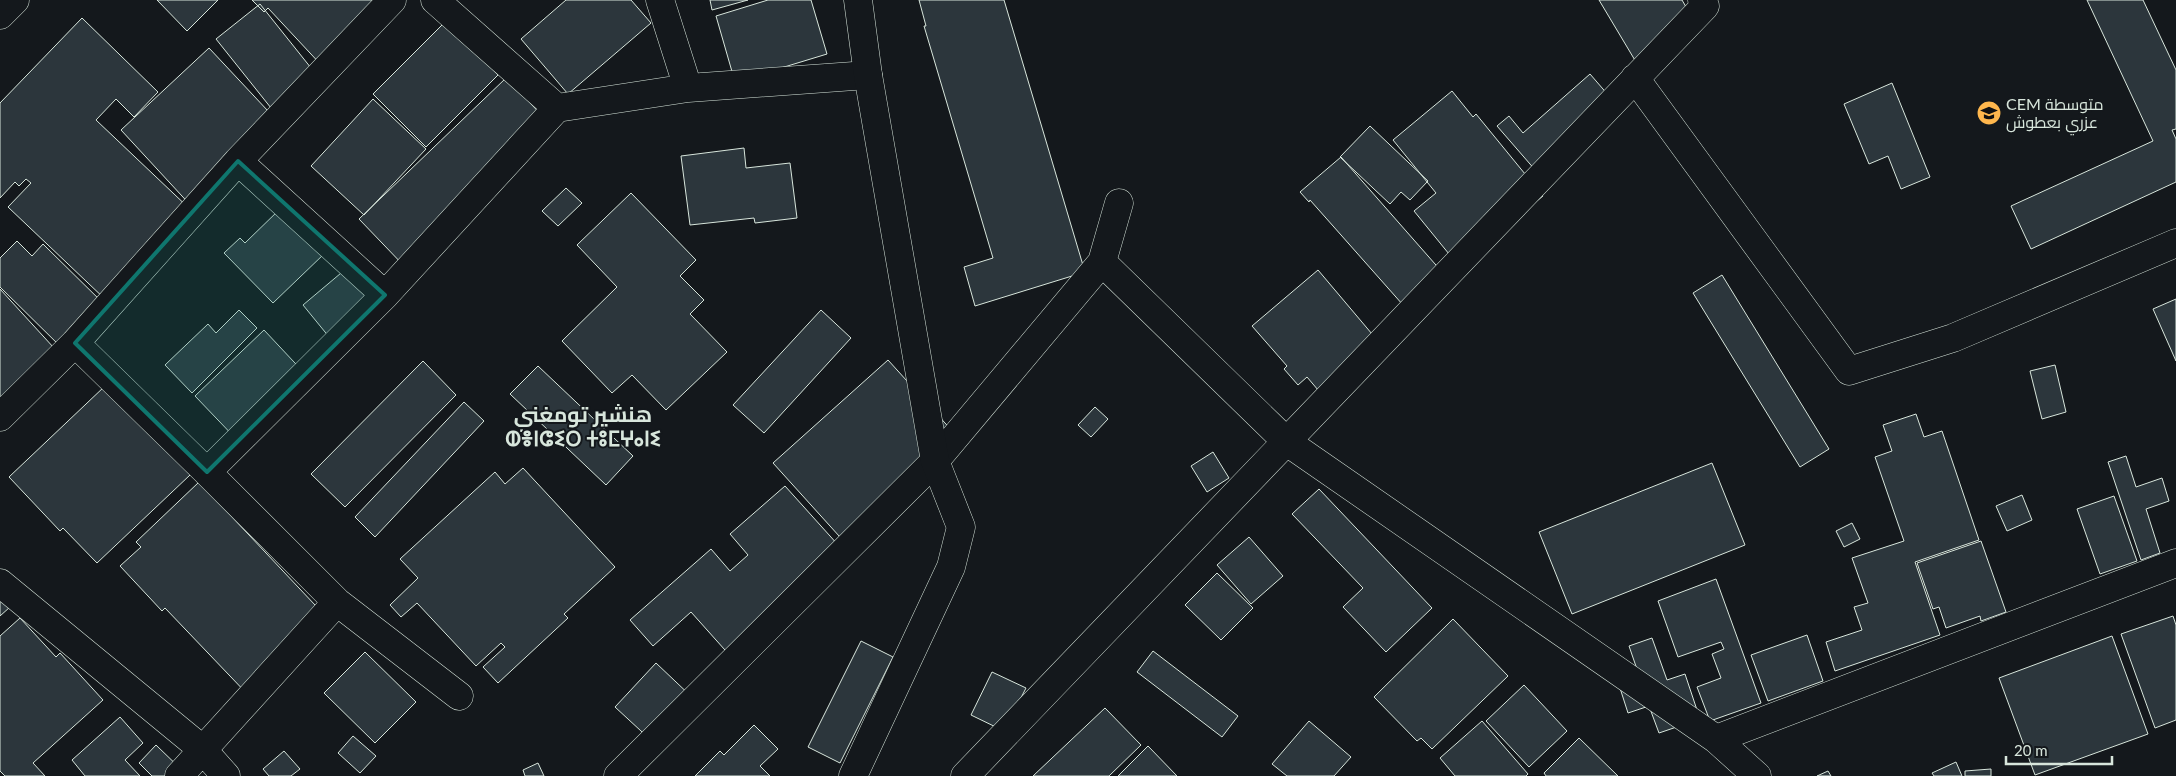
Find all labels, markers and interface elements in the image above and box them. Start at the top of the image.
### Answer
place label: CEM متوسطة عزري بعطوش [2006,94,2104,136]
school or university icon: CEM متوسطة عزري بعطوش [1976,100,2002,126]
district label: هنشير تومغني ⵀⴻⵏⵛⵉⵔ ⵜⵓⵎⵖⴰⵏⵉ [505,401,661,450]
scale bar [2006,734,2112,766]
text: 20 m [2014,741,2048,759]

